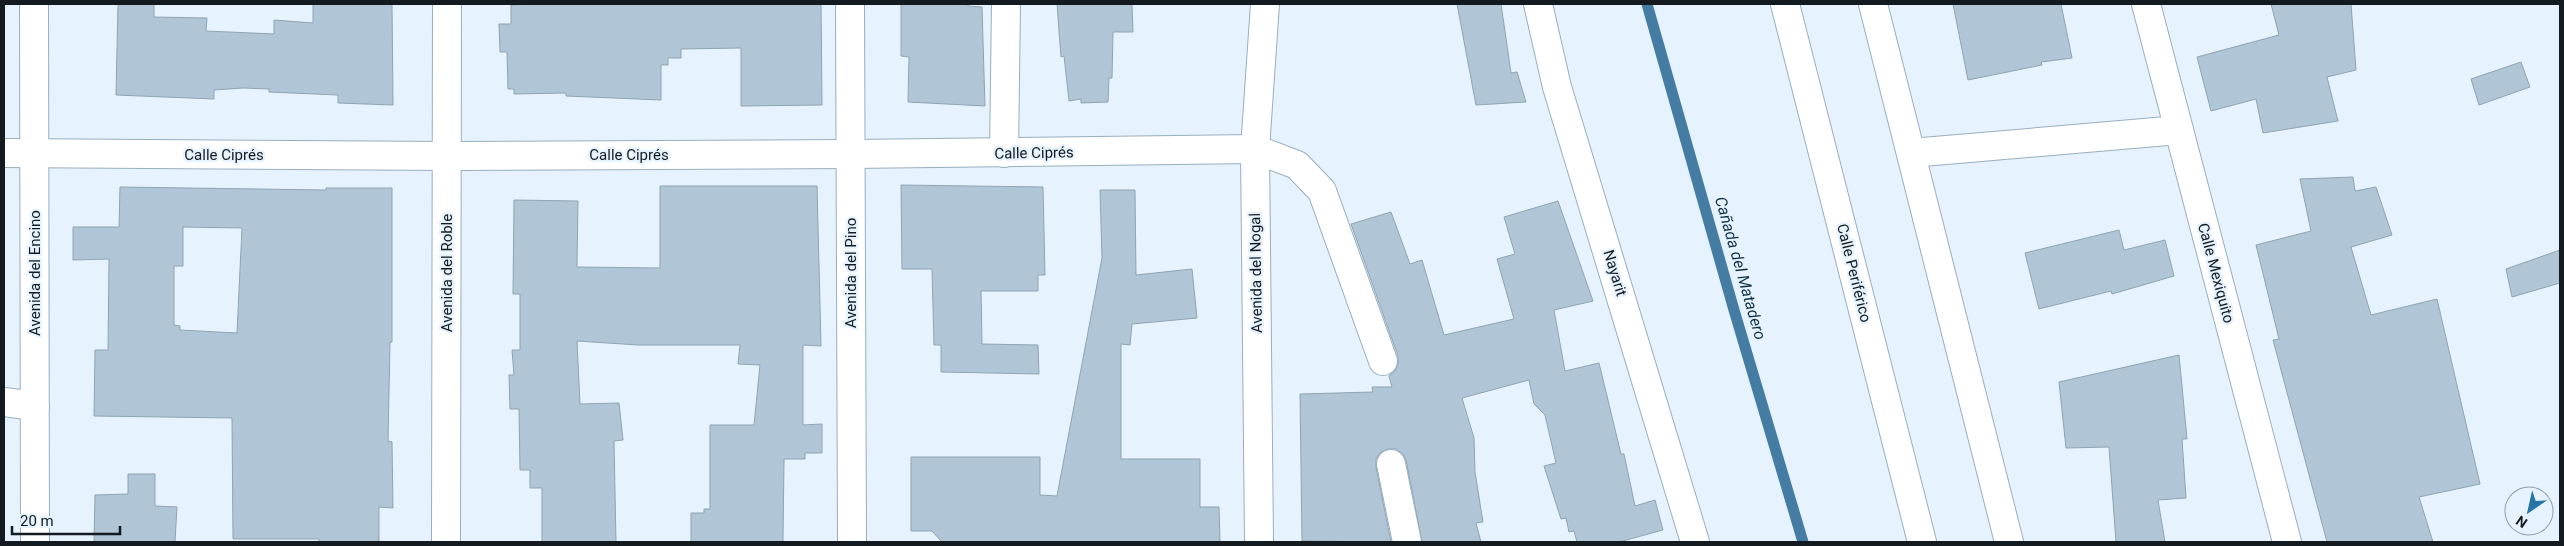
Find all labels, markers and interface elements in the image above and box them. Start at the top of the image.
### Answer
street label: Calle Ciprés [994,143,1074,163]
street label: Calle Ciprés [184,146,264,164]
street label: Calle Ciprés [589,146,669,164]
water label: Cañada del Matadero [1711,194,1770,342]
street label: Avenida del Encino [26,210,44,336]
street label: Avenida del Nogal [1246,213,1266,333]
street label: Avenida del Roble [438,214,456,332]
street label: Avenida del Pino [842,218,860,328]
street label: Calle Mexiquito [2194,221,2238,325]
street label: Calle Periférico [1833,222,1875,324]
street label: Nayarit [1599,248,1631,298]
north arrow [2504,486,2554,536]
scale bar [12,504,120,536]
text: 20 m [20,512,54,530]
text: N [2513,512,2530,531]

